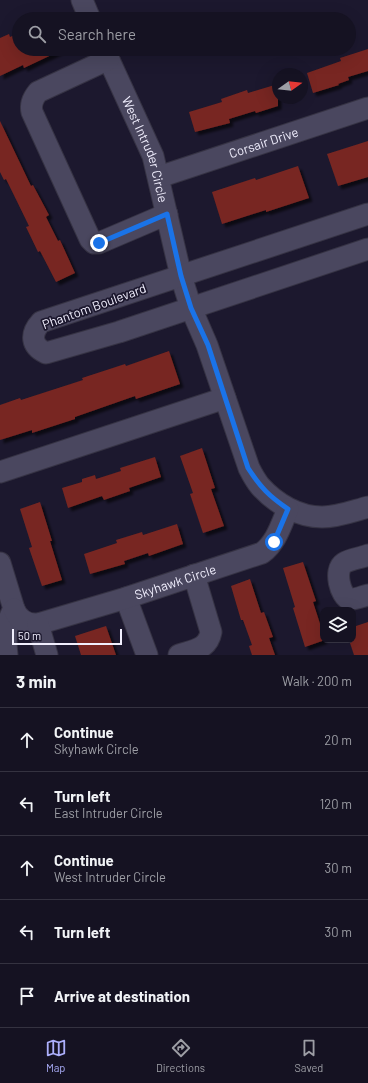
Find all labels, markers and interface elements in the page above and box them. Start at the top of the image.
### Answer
search box [12,12,356,56]
icon: search [26,23,48,45]
text: Search here [58,25,136,43]
north arrow [272,68,308,104]
street label: West Intruder Circle [119,94,172,204]
street label: Corsair Drive [227,124,300,161]
route end [90,234,108,252]
street label: Phantom Boulevard [40,280,148,332]
route start [265,533,283,551]
street label: Skyhawk Circle [132,561,218,603]
map controls [320,607,356,643]
button: layers [320,607,356,643]
scale bar [12,627,122,646]
text: 50 m [18,629,41,642]
text: 3 min [16,671,56,691]
text: Walk · 200 m [282,673,352,689]
text: Continue [54,723,114,741]
icon: ahead [16,729,38,751]
text: 20 m [324,732,352,748]
text: Skyhawk Circle [54,741,139,757]
text: Turn left [54,787,110,805]
icon: left [16,793,38,815]
text: 120 m [320,796,352,812]
text: East Intruder Circle [54,805,163,821]
text: Continue [54,851,114,869]
icon: ahead [16,857,38,879]
text: 30 m [325,860,352,876]
text: West Intruder Circle [54,869,166,885]
icon: left [16,921,38,943]
text: Turn left [54,923,110,941]
text: 30 m [325,924,352,940]
icon: arrive [16,985,38,1007]
text: Arrive at destination [54,987,190,1005]
tab: Map [45,1037,67,1074]
tab: Directions [156,1037,205,1074]
tab: Saved [294,1037,323,1074]

